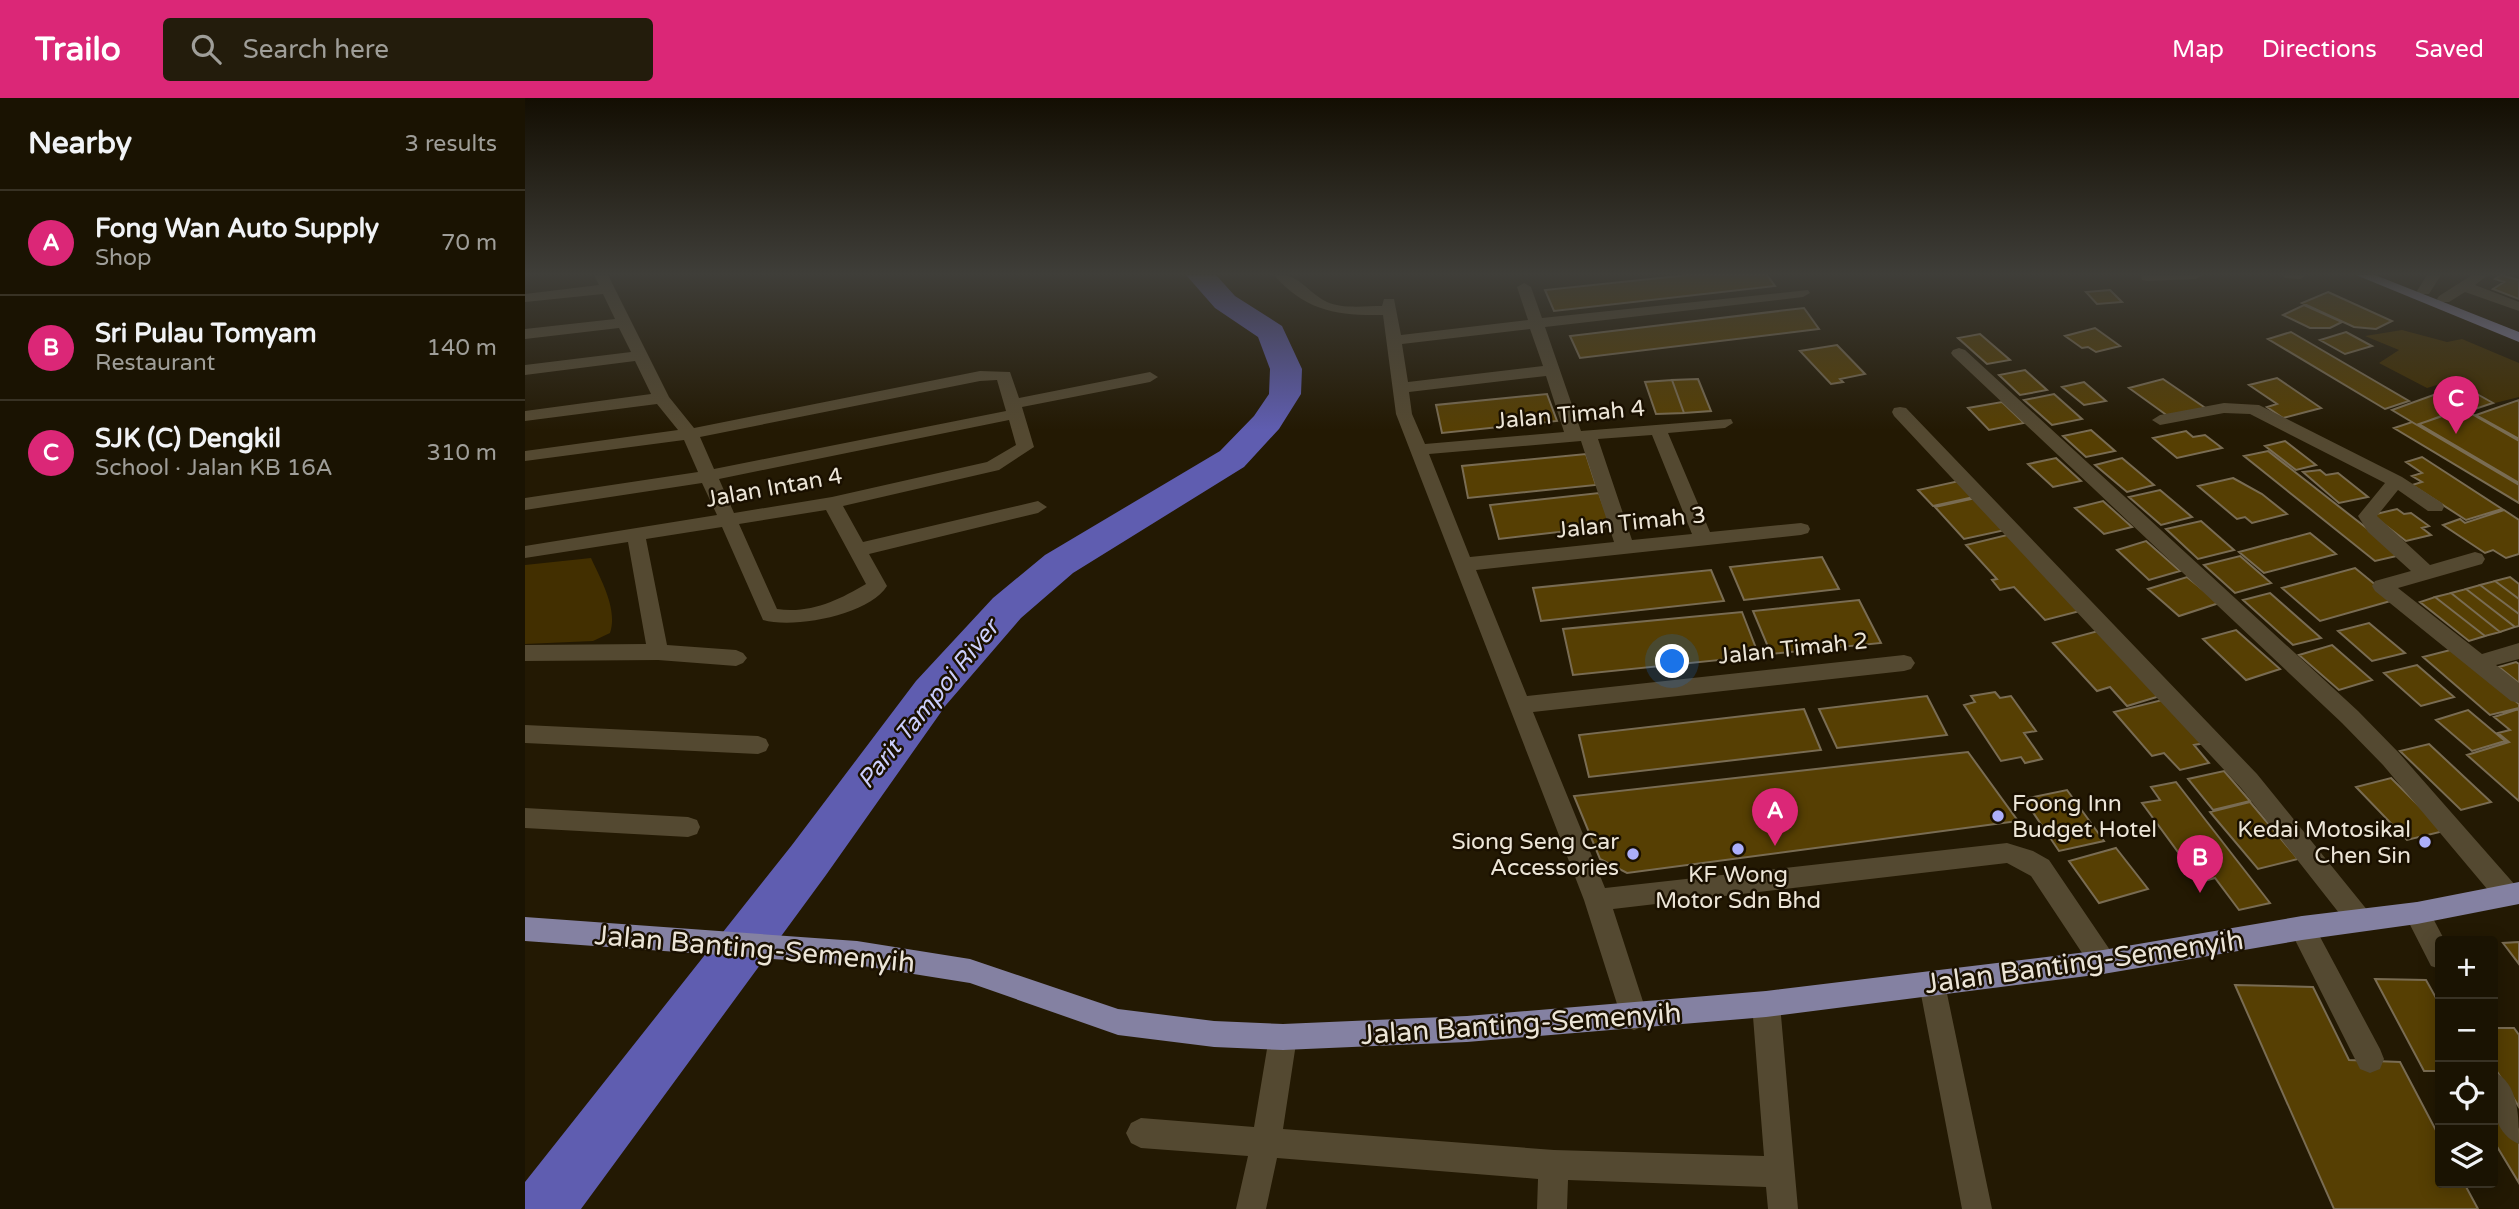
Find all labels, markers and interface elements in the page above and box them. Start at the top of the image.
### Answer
search box [163,18,653,81]
text: Trailo [35,30,121,69]
icon: search [187,30,225,68]
text: Search here [243,34,389,65]
text: Map [2172,35,2224,64]
text: Directions [2262,35,2377,64]
text: Saved [2415,35,2484,64]
text: Nearby [28,125,132,162]
text: 3 results [404,130,497,158]
text: Fong Wan Auto Supply [95,213,379,244]
text: A [42,229,60,257]
text: 70 m [441,229,497,257]
text: Shop [95,244,152,272]
text: Sri Pulau Tomyam [95,318,317,349]
text: B [43,334,59,362]
text: 140 m [427,334,497,362]
text: Restaurant [95,349,215,377]
pin: C [2433,376,2479,434]
street label: Jalan Timah 4 [1494,395,1646,435]
text: SJK (C) Dengkil [95,423,281,454]
text: C [43,439,59,467]
text: 310 m [427,439,497,467]
text: School · Jalan KB 16A [95,454,333,482]
street label: Jalan Intan 4 [704,462,845,514]
street label: Jalan Timah 3 [1555,501,1707,545]
water label: Parit Tampoi River [852,612,1007,794]
street label: Jalan Timah 2 [1717,627,1869,671]
your location [1655,644,1689,678]
pin: A [1752,788,1798,846]
place label: Foong Inn Budget Hotel [2012,790,2157,844]
marker: Foong Inn Budget Hotel [1990,808,2006,824]
place label: Kedai Motosikal Chen Sin [2237,816,2411,870]
place label: Siong Seng Car Accessories [1451,828,1619,882]
marker: Kedai Motosikal Chen Sin [2417,834,2433,850]
pin: B [2177,835,2223,893]
marker: KF Wong Motor Sdn Bhd [1730,841,1746,857]
marker: Siong Seng Car Accessories [1625,846,1641,862]
place label: KF Wong Motor Sdn Bhd [1655,861,1821,915]
street label: Jalan Banting-Semenyih [593,918,917,980]
street label: Jalan Banting-Semenyih [1923,923,2246,1001]
map controls [2435,936,2498,1188]
button: + [2435,936,2498,999]
street label: Jalan Banting-Semenyih [1360,996,1683,1052]
button: − [2435,999,2498,1062]
button: locate [2435,1062,2498,1125]
button: layers [2435,1125,2498,1188]

